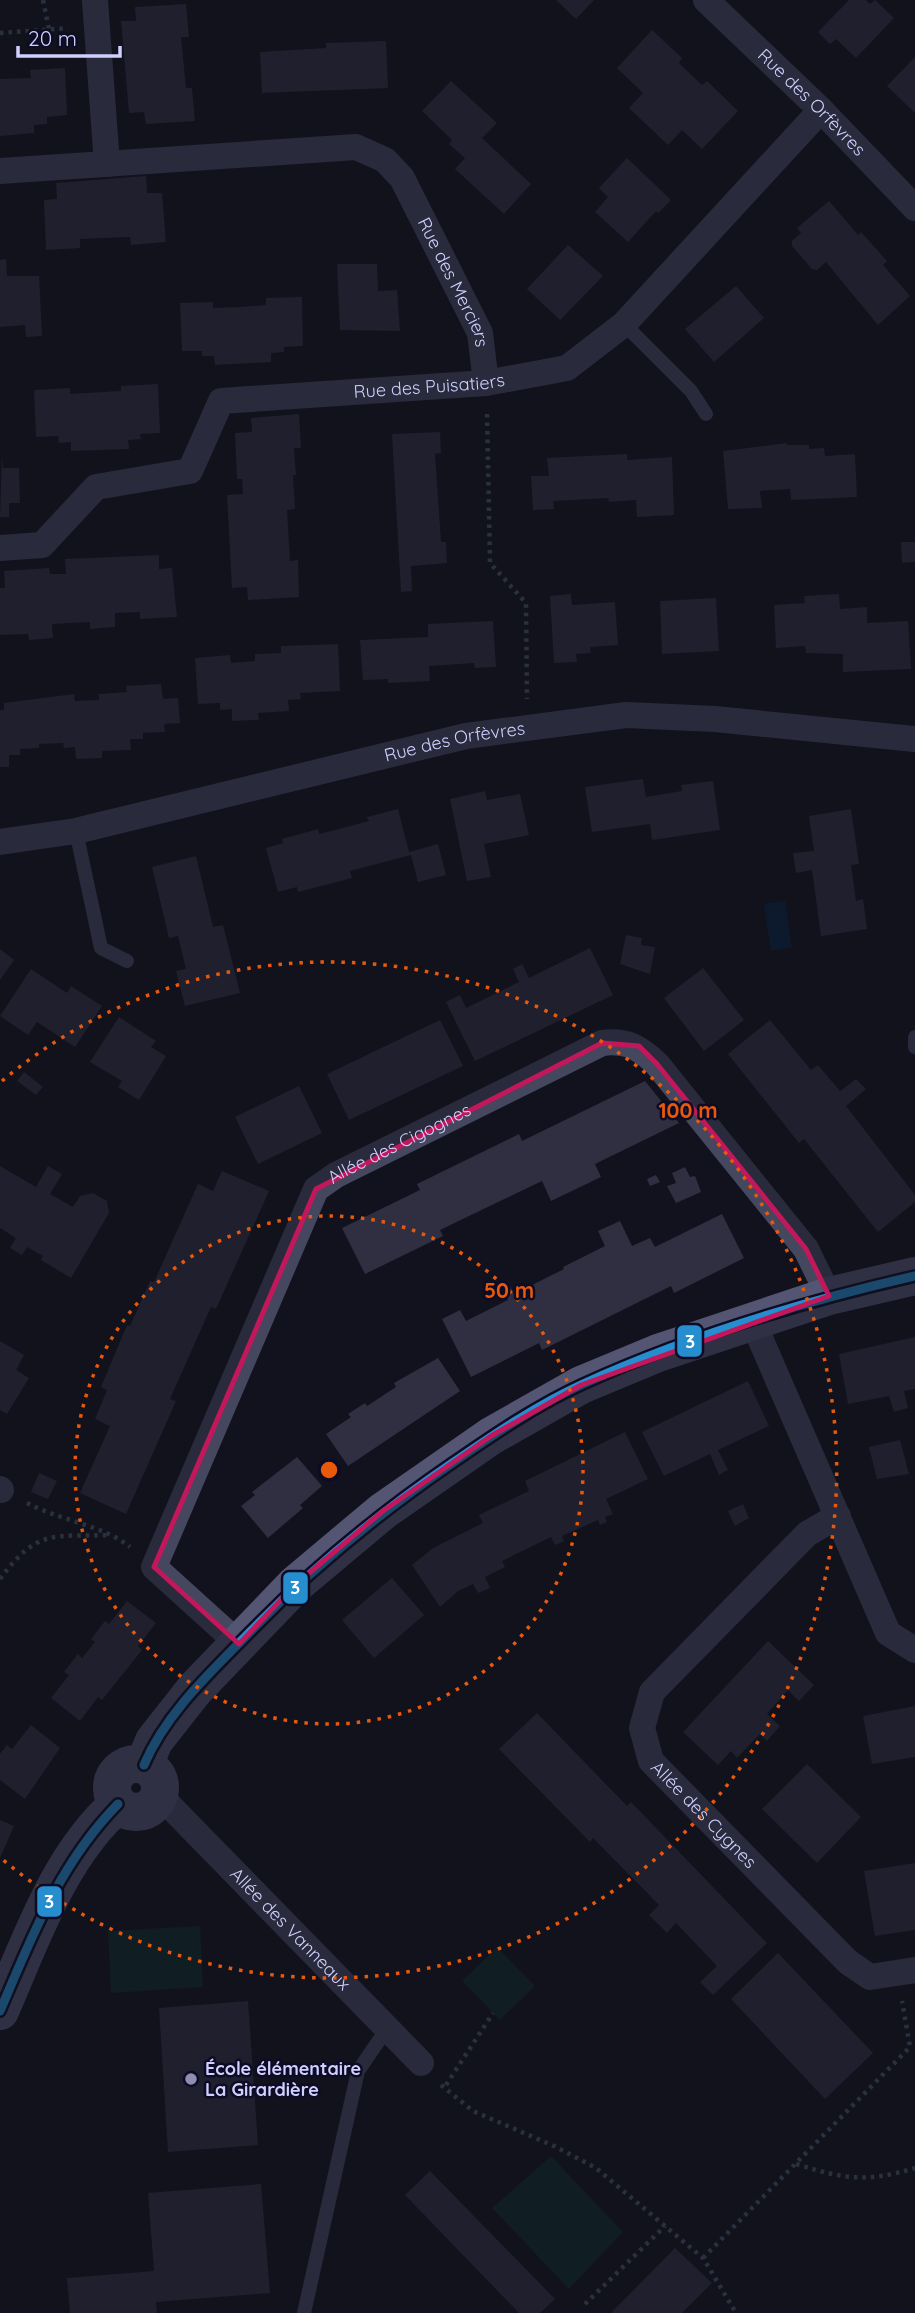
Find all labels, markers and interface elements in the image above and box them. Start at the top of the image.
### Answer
scale bar [18,14,119,58]
text: 20 m [28,25,77,51]
street label: Rue des Orfèvres [753,43,871,160]
street label: Rue des Merciers [413,213,494,348]
street label: Rue des Puisatiers [353,368,507,403]
street label: Rue des Orfèvres [382,716,526,767]
text: 100 m [658,1097,718,1123]
street label: Allée des Cigognes [323,1098,475,1189]
text: 50 m [484,1277,534,1303]
line badge: 3 [676,1324,703,1358]
text: 3 [685,1329,695,1353]
centre of rings [317,1458,341,1482]
line badge: 3 [282,1571,309,1605]
text: 3 [290,1575,300,1599]
street label: Allée des Cygnes [646,1756,762,1873]
street label: Allée des Vanneaux [225,1862,356,1995]
line badge: 3 [36,1885,63,1918]
text: 3 [44,1889,54,1913]
place label: École élémentaire La Girardière [205,2057,361,2101]
marker: École élémentaire La Girardière [183,2071,199,2087]

